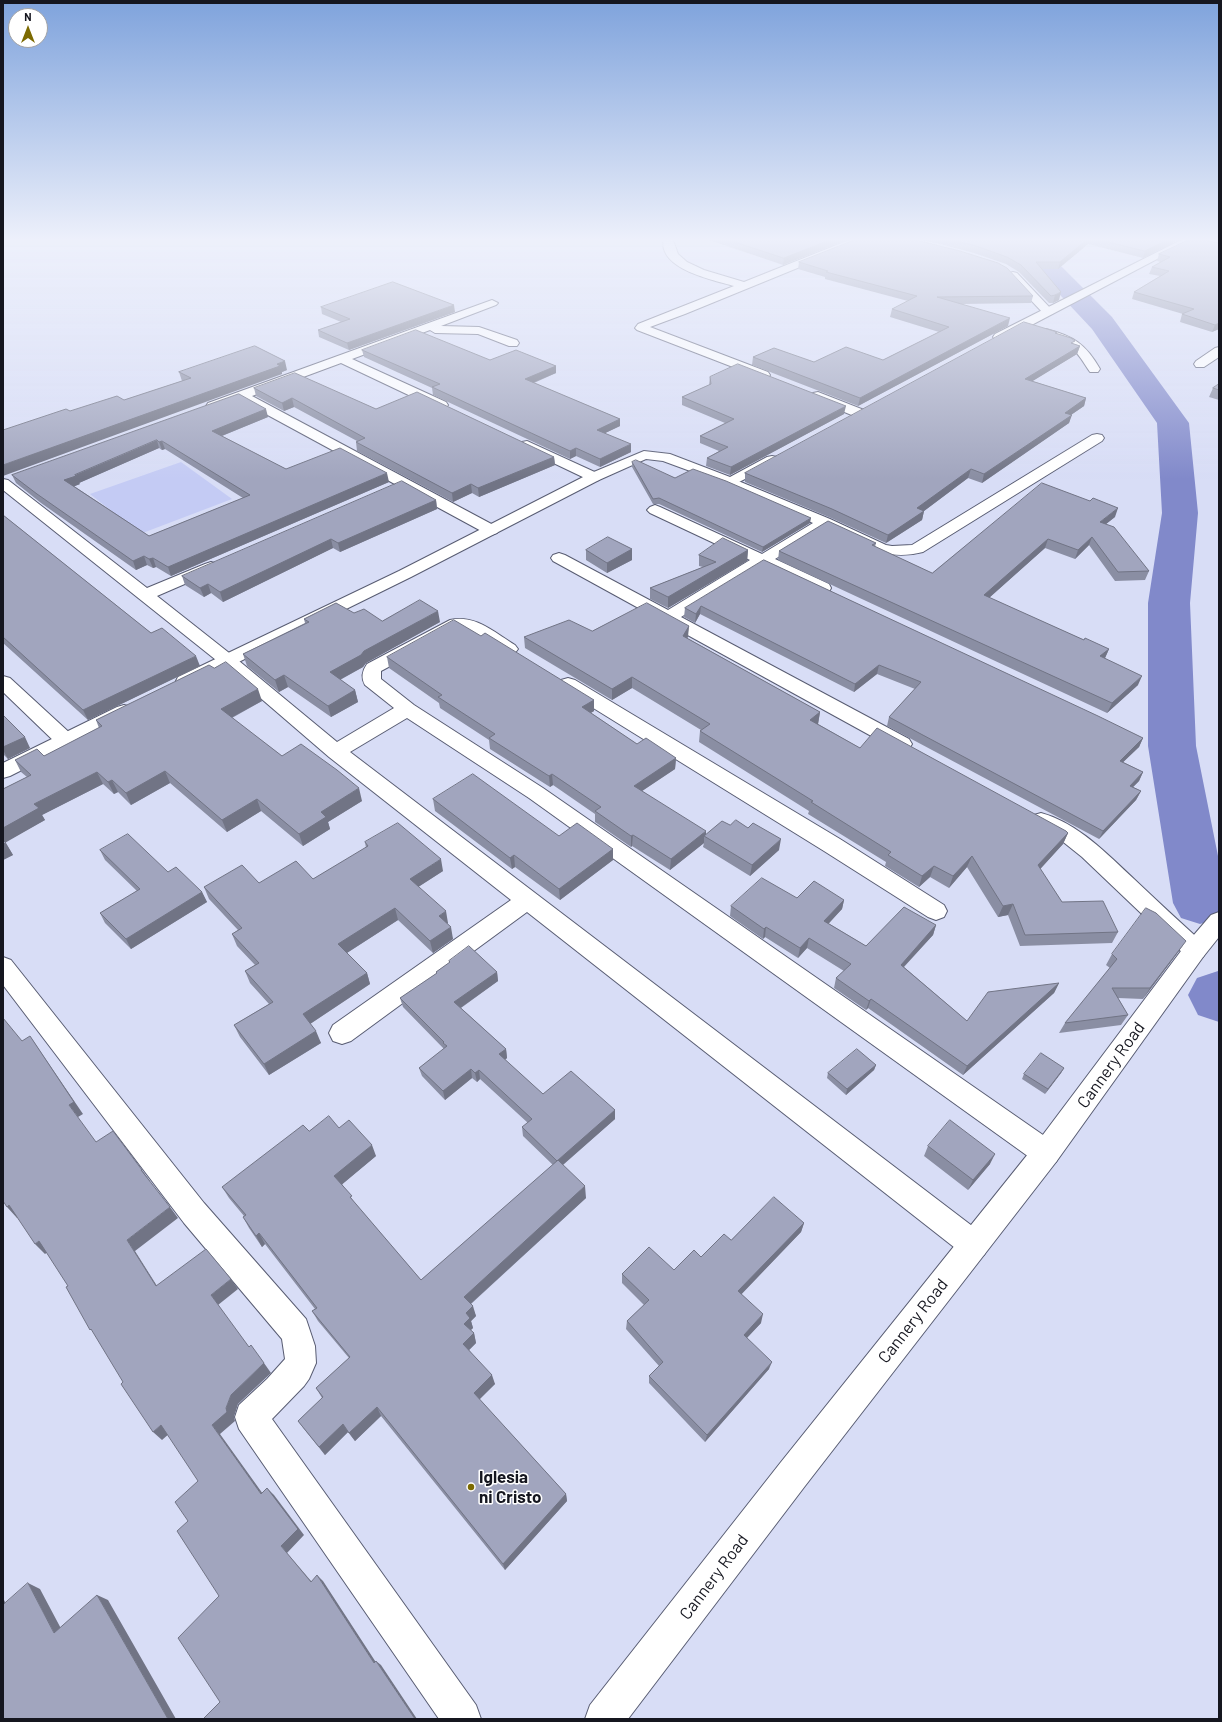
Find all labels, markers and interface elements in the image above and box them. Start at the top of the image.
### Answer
north arrow [8,8,48,48]
text: N [24,10,32,23]
street label: Cannery Road [1073,1018,1149,1112]
street label: Cannery Road [874,1275,952,1367]
place label: Iglesia ni Cristo [479,1467,542,1507]
marker: Iglesia ni Cristo [466,1482,476,1492]
street label: Cannery Road [675,1530,753,1624]

